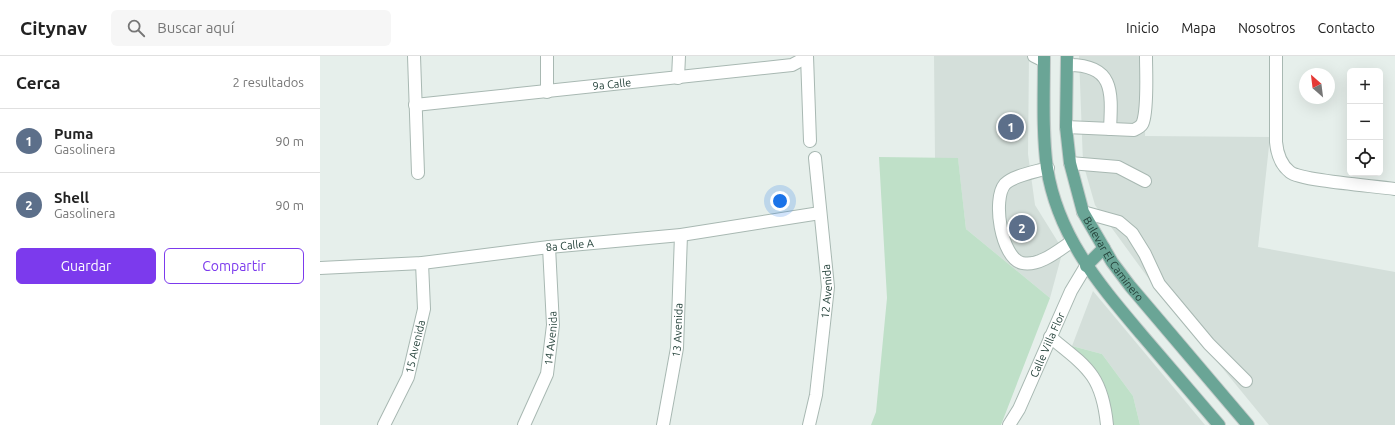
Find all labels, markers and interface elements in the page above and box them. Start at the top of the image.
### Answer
search box [111,10,391,46]
text: Citynav [20,17,87,39]
icon: search [125,17,147,39]
text: Buscar aquí [157,19,234,36]
text: Inicio [1126,20,1159,36]
text: Mapa [1181,20,1216,36]
text: Nosotros [1238,20,1295,36]
text: Contacto [1317,20,1375,36]
north arrow [1299,68,1335,104]
map controls [1347,68,1383,176]
button: + [1347,68,1383,104]
text: Cerca [16,73,61,92]
text: 2 resultados [233,75,304,89]
street label: 9a Calle [592,76,632,92]
button: − [1347,104,1383,140]
pin: 1 [998,112,1024,142]
text: Puma [54,125,93,142]
text: 1 [25,134,33,148]
text: 90 m [275,134,304,148]
button: locate [1347,140,1383,176]
text: Gasolinera [54,142,115,156]
text: Shell [54,189,89,206]
your location [770,191,790,211]
text: 2 [25,198,33,212]
text: 90 m [275,198,304,212]
text: Gasolinera [54,206,115,220]
pin: 2 [1009,213,1035,243]
street label: Bulevar El Caminero [1081,215,1146,303]
street label: 8a Calle A [545,237,595,253]
button: Guardar [16,248,156,284]
button: Compartir [164,248,304,284]
street label: 12 Avenida [819,264,834,319]
street label: 13 Avenida [669,303,685,358]
street label: Calle Villa Flor [1028,310,1067,379]
street label: 14 Avenida [542,311,559,366]
street label: 15 Avenida [403,319,427,374]

